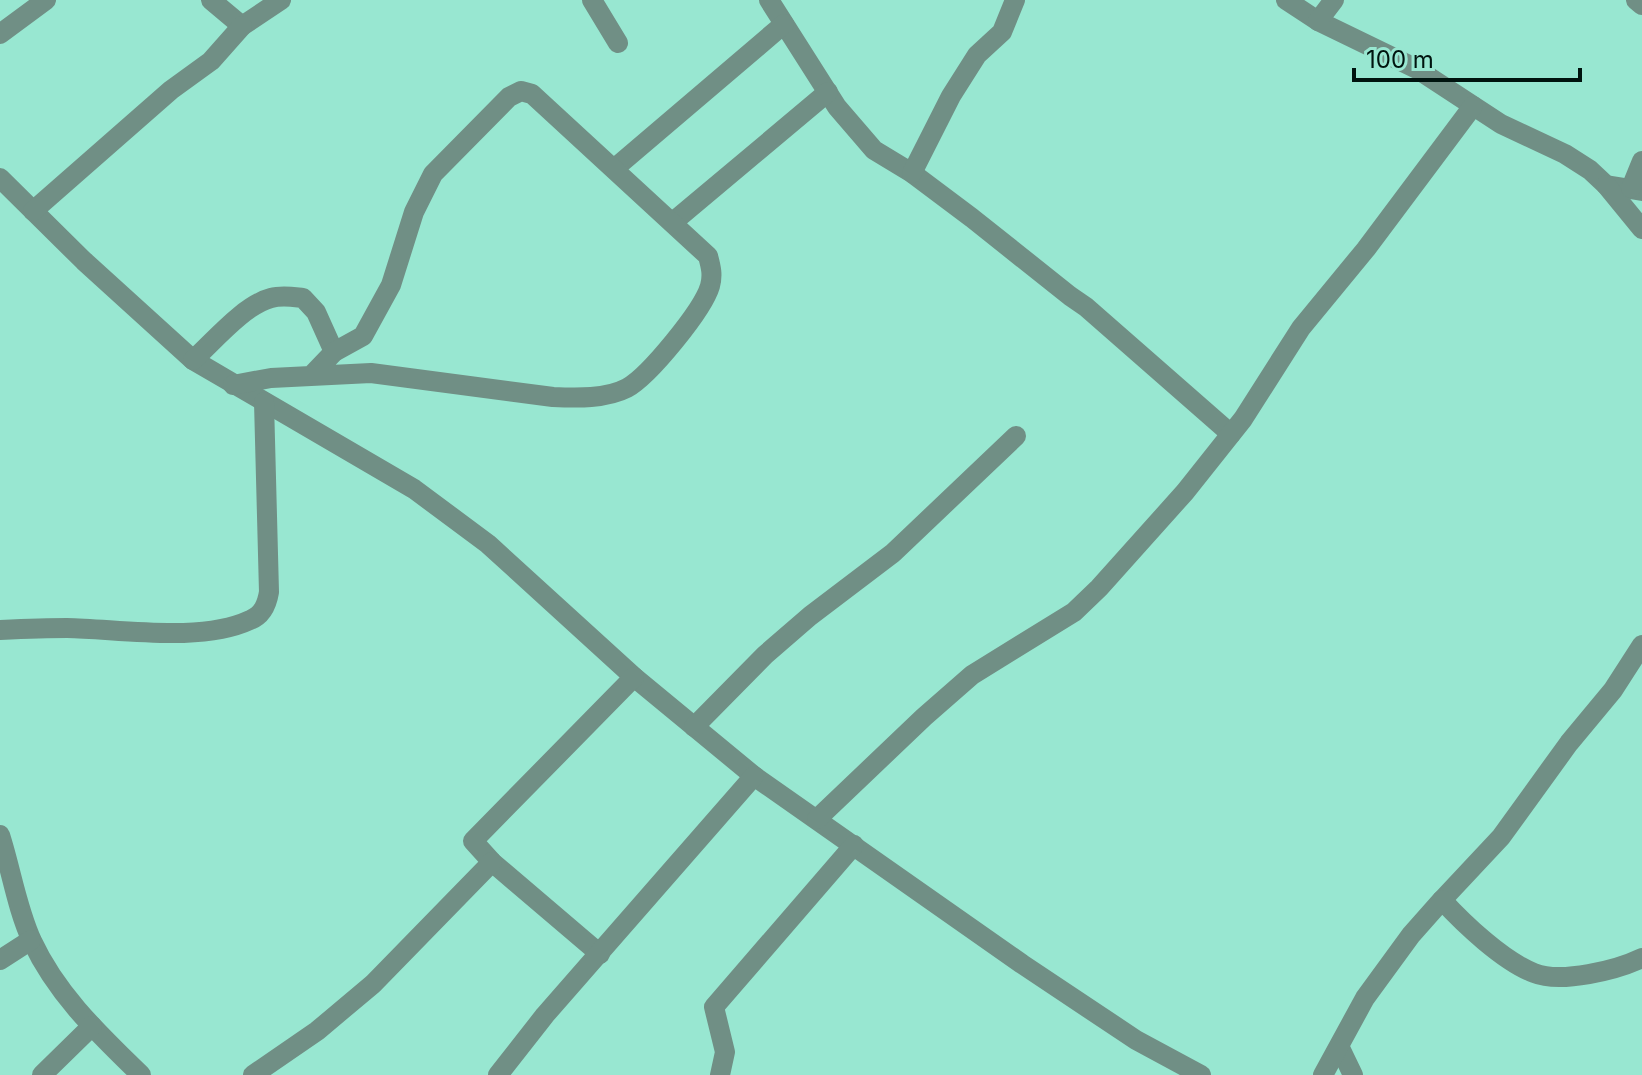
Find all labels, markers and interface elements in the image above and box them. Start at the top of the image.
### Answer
scale bar [1354,32,1580,82]
text: 100 m [1366,45,1434,74]

